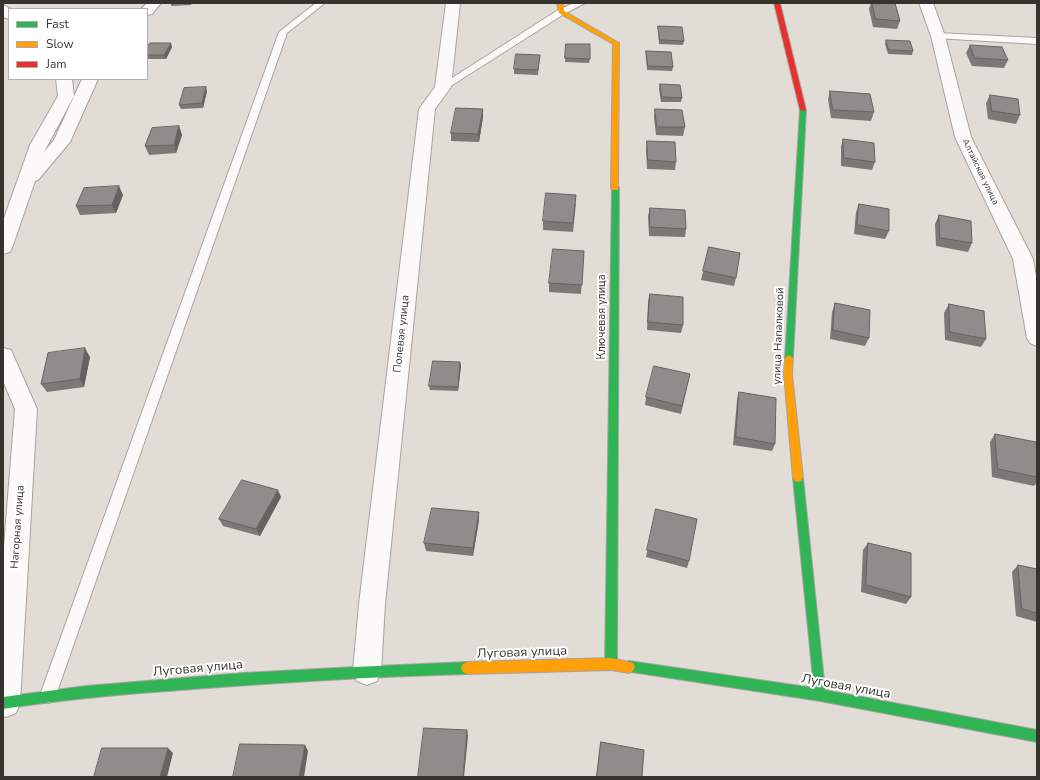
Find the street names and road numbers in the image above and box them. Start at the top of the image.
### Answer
street label: Алтайская улица [959,137,1001,207]
street label: Ключевая улица [595,274,609,360]
street label: улица Напалковой [771,287,787,385]
street label: Полевая улица [391,294,413,374]
street label: Нагорная улица [8,485,28,569]
street label: Луговая улица [477,644,567,662]
street label: Луговая улица [152,657,244,681]
street label: Луговая улица [800,671,892,703]

